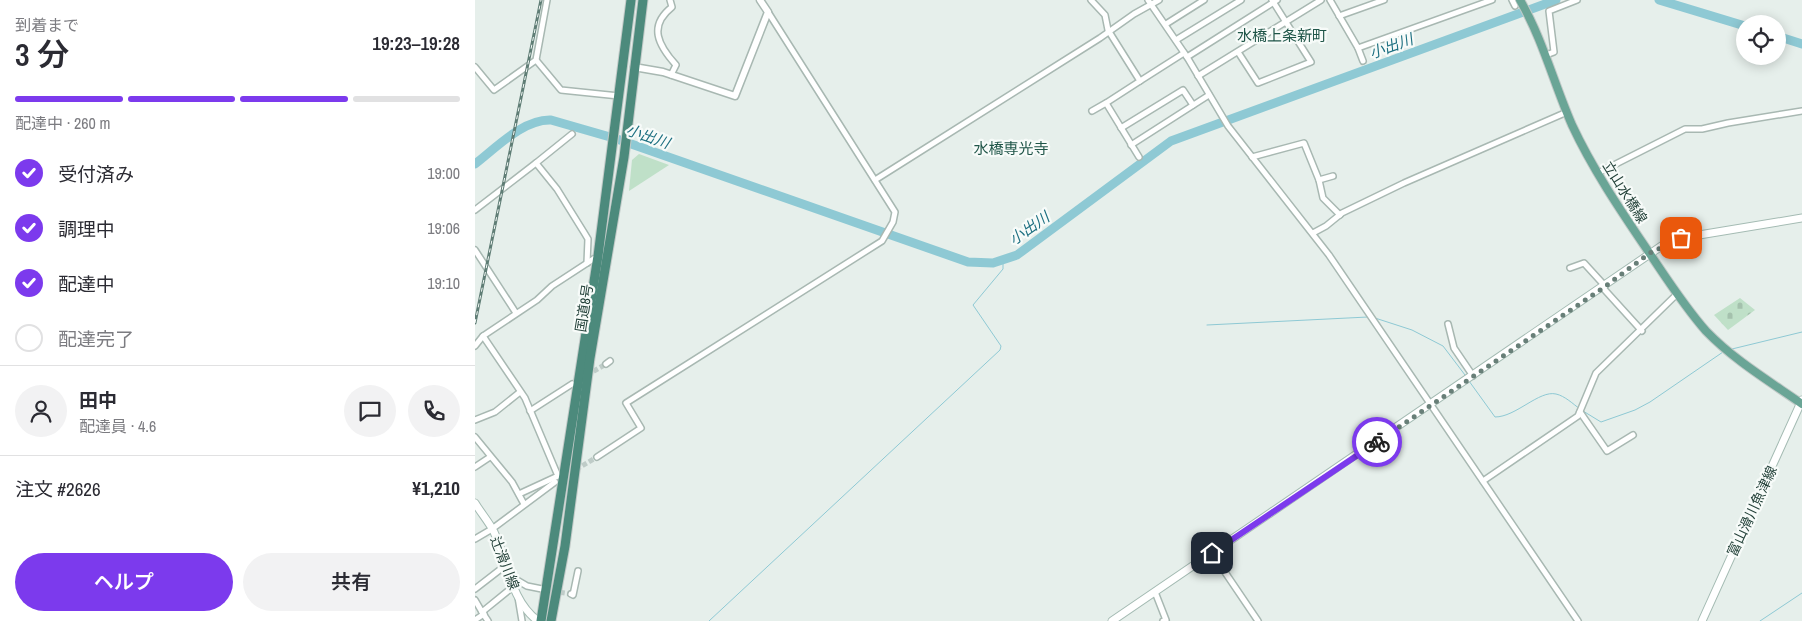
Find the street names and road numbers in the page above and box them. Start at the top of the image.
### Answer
street label: 立山水橋線 [1599,158,1651,226]
street label: 国道8号 [571,283,597,333]
street label: 富山滑川魚津線 [1723,463,1781,559]
street label: 辻滑川線 [487,534,523,592]

